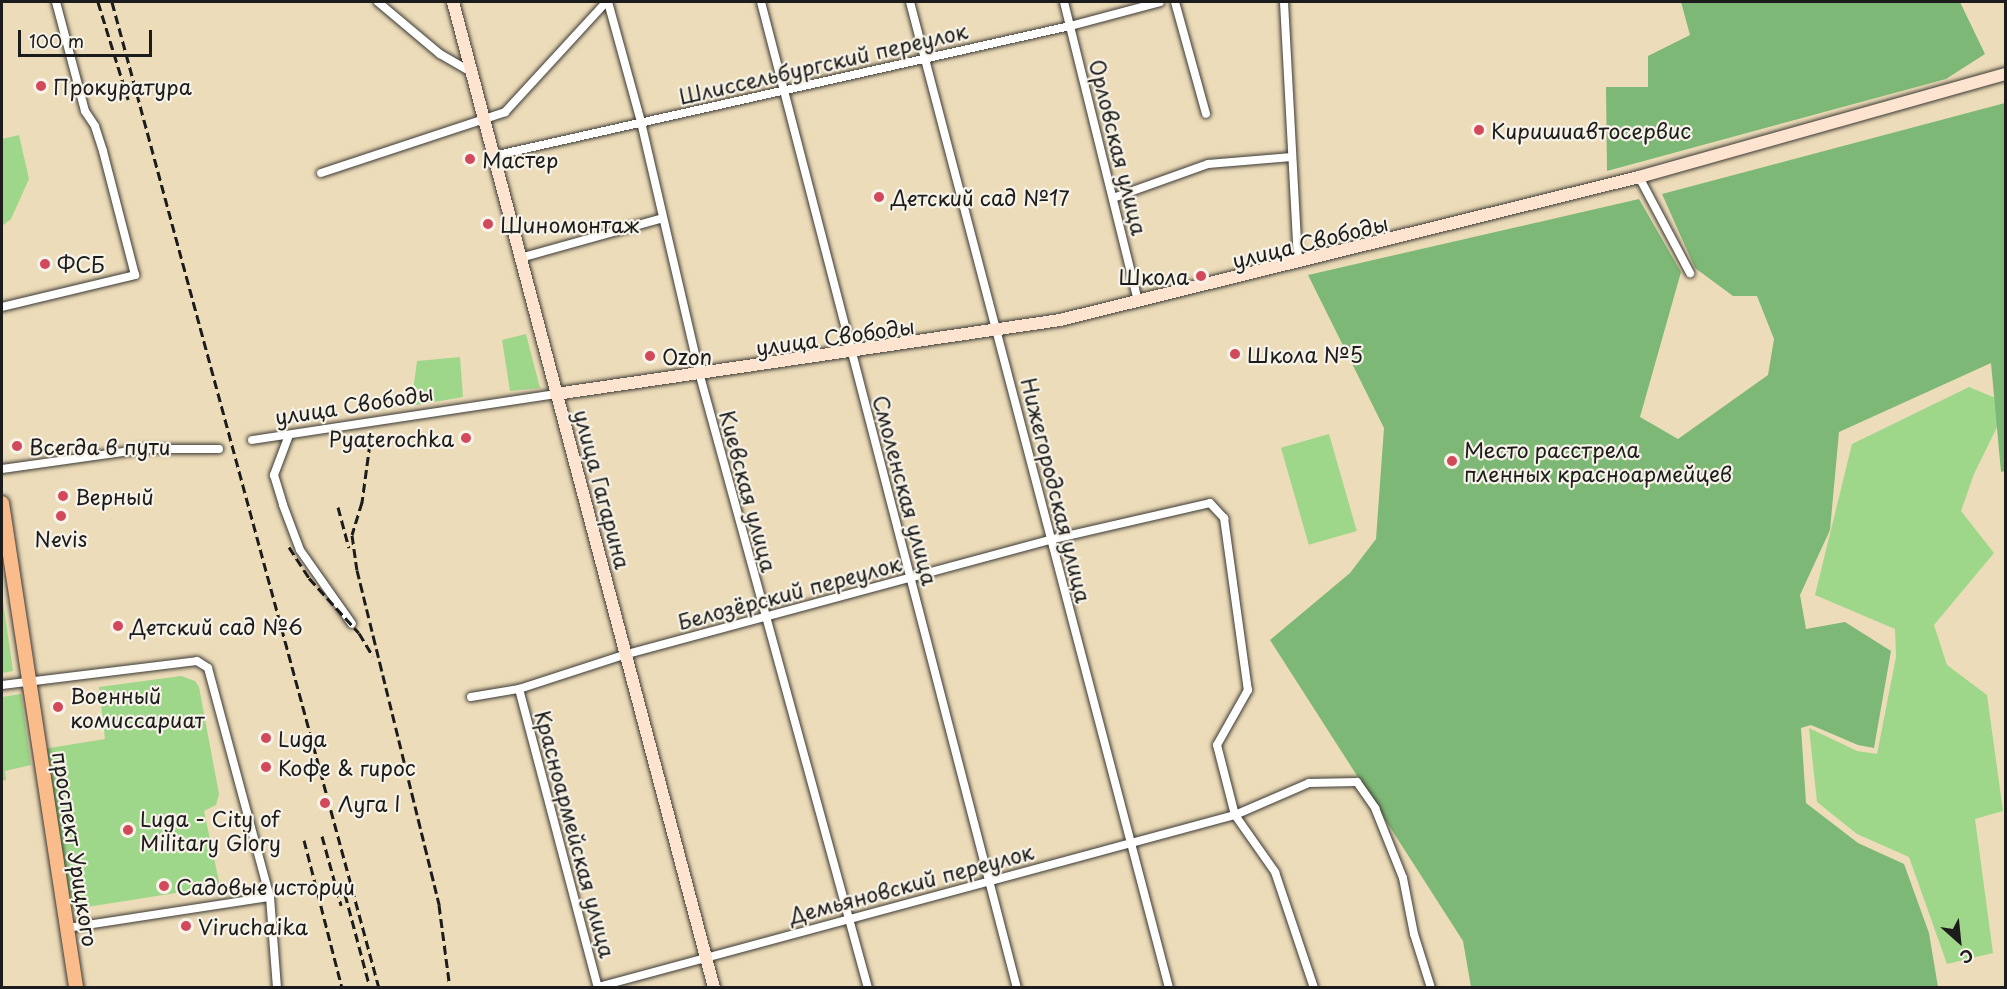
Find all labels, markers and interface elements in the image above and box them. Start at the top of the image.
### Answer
street label: Шлиссельбургский переулок [676,17,970,109]
scale bar [21,18,154,56]
text: 100 m [29,27,84,54]
street label: Орловская улица [1085,56,1153,238]
place label: Прокуратура [53,73,192,99]
marker: Прокуратура [34,79,48,93]
place label: Киришиавтосервис [1491,117,1691,143]
marker: Киришиавтосервис [1472,123,1486,137]
place label: Мастер [482,146,558,172]
marker: Мастер [463,152,477,166]
place label: Детский сад №17 [891,184,1071,210]
marker: Детский сад №17 [872,190,886,204]
street label: улица Свободы [1229,209,1391,273]
place label: Шиномонтаж [500,211,639,237]
marker: Шиномонтаж [481,217,495,231]
place label: ФСБ [57,251,105,277]
marker: ФСБ [38,257,52,271]
place label: Школа [1119,263,1189,289]
marker: Школа [1194,269,1208,283]
street label: улица Свободы [753,312,917,360]
place label: Школа №5 [1247,341,1364,367]
place label: Ozon [662,343,712,369]
marker: Школа №5 [1228,347,1242,361]
marker: Ozon [643,349,657,363]
street label: Нижегородская улица [1017,375,1097,605]
street label: улица Свободы [272,379,436,429]
street label: Смоленская улица [868,392,944,588]
street label: улица Гагарина [570,406,636,572]
street label: Киевская улица [715,407,783,575]
place label: Pyaterochka [329,425,454,451]
marker: Pyaterochka [459,431,473,445]
place label: Всегда в пути [29,433,172,459]
place label: Место расстрела пленных красноармейцев [1464,436,1734,486]
marker: Всегда в пути [10,439,24,453]
marker: Место расстрела пленных красноармейцев [1445,454,1459,468]
place label: Верный [75,483,154,509]
marker: Верный [56,489,70,503]
marker: Nevis [54,509,68,523]
place label: Nevis [35,525,87,551]
street label: Белозёрский переулок [674,550,904,634]
place label: Детский сад №6 [130,613,304,639]
marker: Детский сад №6 [111,619,125,633]
place label: Военный комиссариат [70,682,205,732]
marker: Военный комиссариат [51,700,65,714]
street label: Красноармейская улица [531,707,621,961]
place label: Luga [278,725,327,751]
marker: Luga [259,731,273,745]
street label: проспект Урицкого [48,749,104,949]
place label: Кофе & гирос [278,754,417,780]
marker: Кофе & гирос [259,760,273,774]
place label: Луга I [338,790,401,816]
marker: Луга I [316,794,334,812]
place label: Luga - City of Military Glory [140,805,281,855]
marker: Luga - City of Military Glory [121,823,135,837]
street label: Демьяновский переулок [786,838,1036,928]
place label: Садовые истории [176,873,355,899]
marker: Садовые истории [157,879,171,893]
north arrow [1929,911,1989,971]
place label: Viruchaika [198,913,308,939]
marker: Viruchaika [179,919,193,933]
text: С [1956,944,1978,970]

